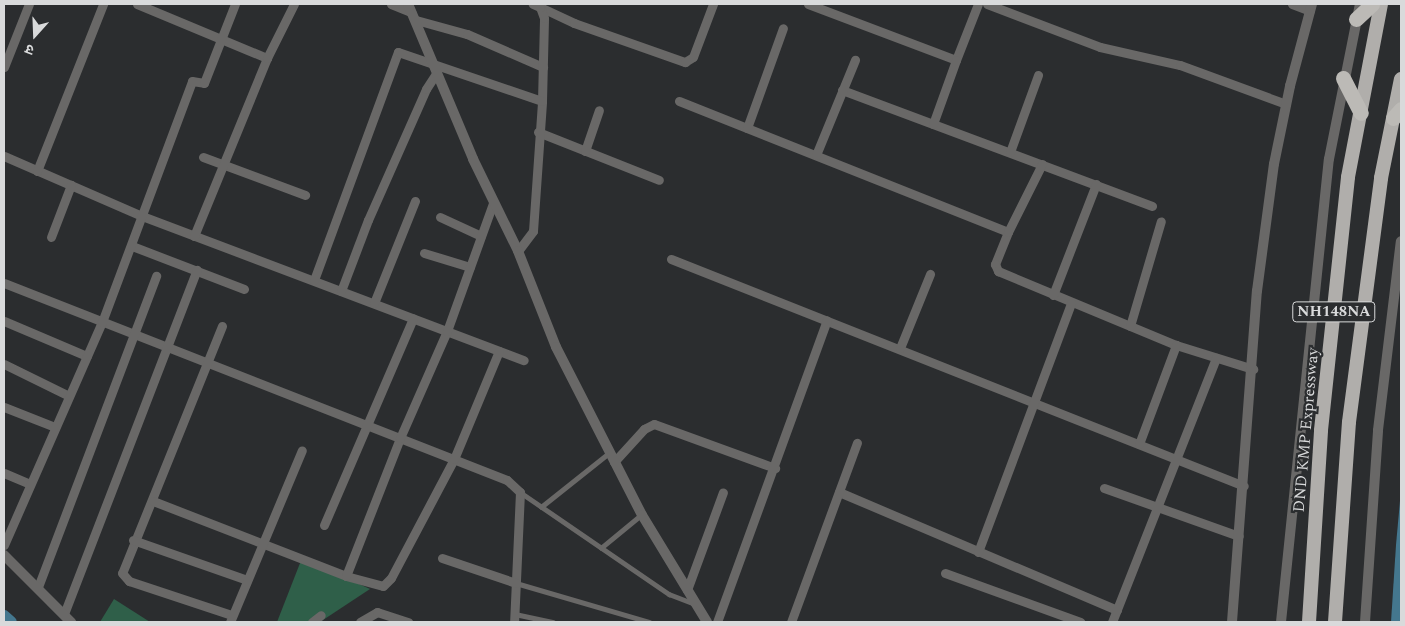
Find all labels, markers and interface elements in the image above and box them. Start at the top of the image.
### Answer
north arrow [10,10,60,60]
text: उ [22,38,37,61]
road number: NH148NA [1292,300,1376,324]
street label: DND KMP Expressway [1289,347,1323,513]

